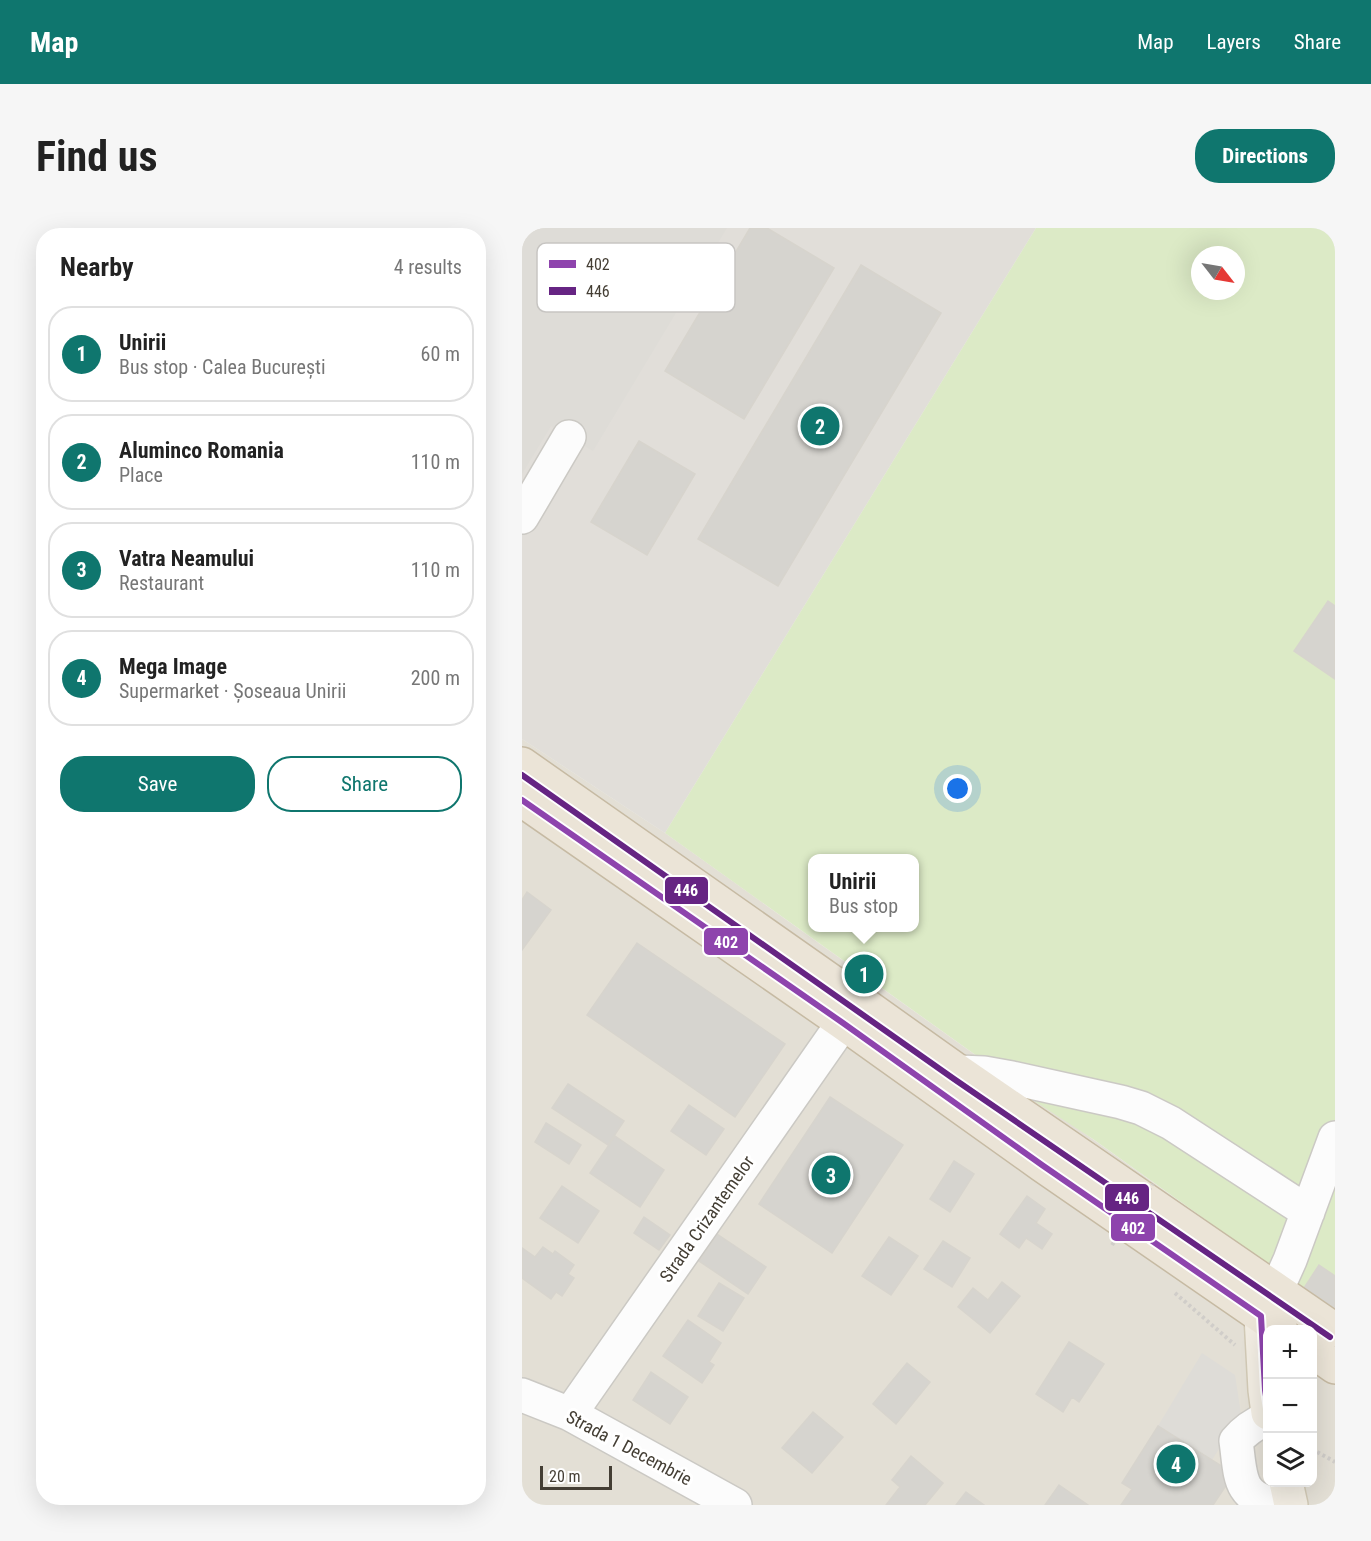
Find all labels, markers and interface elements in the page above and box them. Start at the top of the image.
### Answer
text: Map [30,26,78,59]
text: Map [1137,30,1174,54]
text: Layers [1207,30,1261,54]
text: Share [1294,30,1341,54]
button: Directions [1195,129,1335,183]
text: Find us [36,132,157,181]
legend [537,243,735,312]
north arrow [1191,246,1245,300]
text: Nearby [60,252,134,282]
text: 4 results [394,255,462,279]
text: 402 [586,255,610,274]
text: 446 [586,282,610,301]
text: Unirii [119,330,166,355]
text: 1 [76,342,87,366]
text: 60 m [421,342,460,366]
text: Bus stop · Calea București [119,355,326,379]
pin: 2 [800,404,840,448]
text: Aluminco Romania [119,438,284,463]
text: 2 [76,450,87,474]
text: 110 m [411,450,460,474]
text: Place [119,463,163,487]
text: Vatra Neamului [119,546,254,571]
text: 3 [76,558,87,582]
text: 110 m [411,558,460,582]
text: Restaurant [119,571,204,595]
text: Mega Image [119,654,227,679]
text: 4 [76,666,87,690]
text: 200 m [411,666,460,690]
text: Supermarket · Șoseaua Unirii [119,679,346,703]
button: Save [60,756,255,812]
button: Share [267,756,462,812]
your location [943,774,972,803]
popup [808,854,919,932]
text: Unirii [829,869,876,894]
line badge: 446 [664,876,709,905]
text: 446 [674,881,698,900]
text: Bus stop [829,894,898,918]
line badge: 402 [703,927,749,956]
text: 402 [714,933,738,952]
pin: 1 [844,952,884,996]
street label: Strada Crizantemelor [655,1151,758,1286]
pin: 3 [812,1152,850,1198]
line badge: 446 [1104,1183,1150,1212]
text: 446 [1115,1189,1139,1208]
line badge: 402 [1110,1213,1156,1242]
text: 402 [1121,1219,1145,1238]
map controls [1263,1325,1317,1487]
button: + [1263,1325,1317,1379]
button: − [1263,1379,1317,1433]
street label: Strada 1 Decembrie [563,1406,696,1489]
button: layers [1263,1433,1317,1487]
pin: 4 [1156,1442,1196,1486]
scale bar [540,1463,612,1490]
text: 20 m [549,1467,581,1486]

